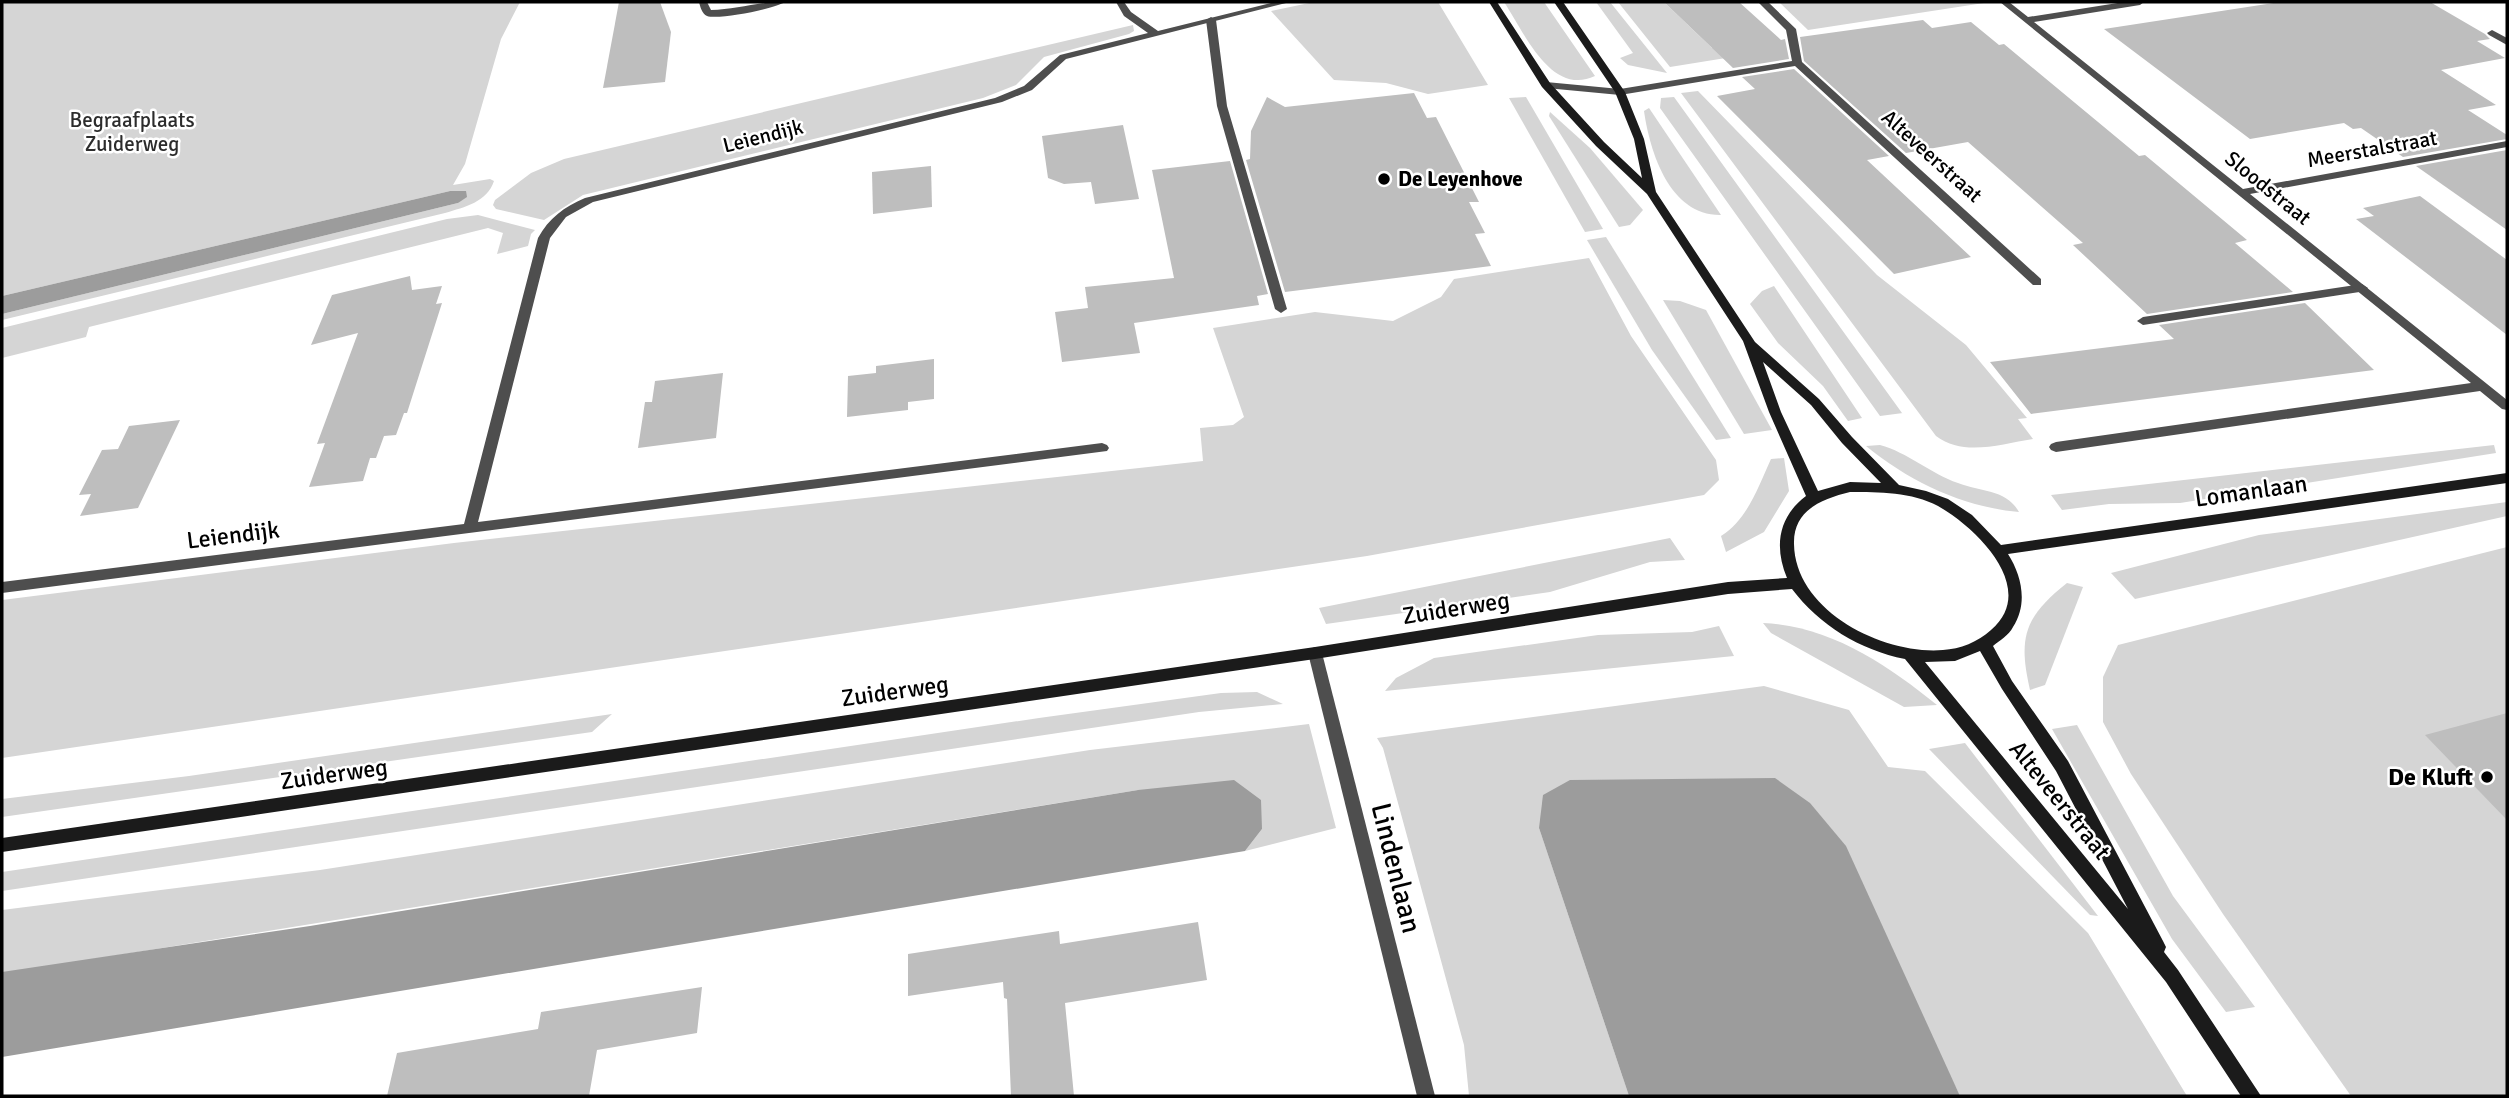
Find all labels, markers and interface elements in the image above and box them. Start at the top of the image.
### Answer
street label: Alteveerstraat [1876,104,1988,208]
park label: Begraafplaats Zuiderweg [69,107,195,157]
street label: Leiendijk [720,113,806,158]
street label: Meerstalstraat [2305,125,2439,173]
street label: Sloodstraat [2220,145,2316,231]
place label: De Leyenhove [1398,166,1523,192]
marker: De Leyenhove [1376,171,1392,187]
street label: Lomanlaan [2193,468,2309,514]
street label: Leiendijk [185,514,281,556]
street label: Zuiderweg [1400,585,1512,631]
street label: Zuiderweg [839,669,951,713]
street label: Alteveerstraat [2003,734,2117,866]
street label: Zuiderweg [278,752,390,796]
place label: De Kluft [2388,762,2474,792]
marker: De Kluft [2479,769,2495,785]
street label: Lindenlaan [1363,799,1429,937]

